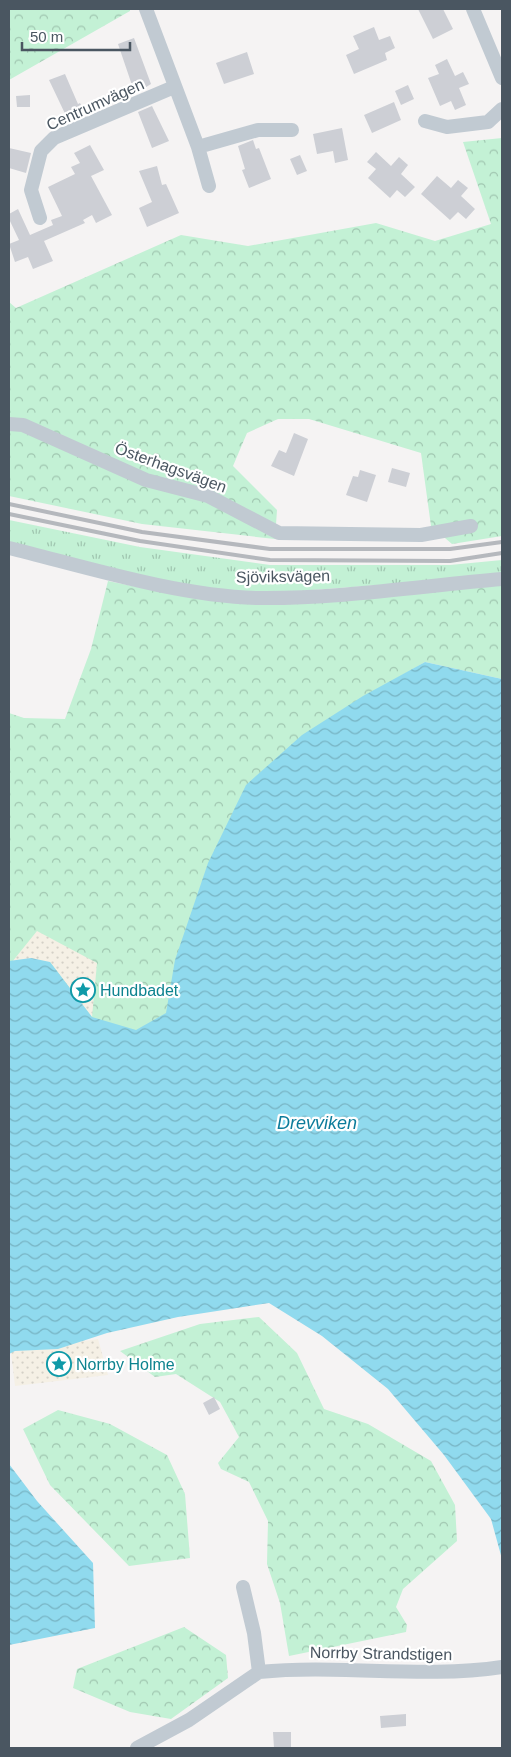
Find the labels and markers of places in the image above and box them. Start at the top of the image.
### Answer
place icon: Hundbadet [70,977,96,1003]
place label: Hundbadet [100,982,179,999]
place icon: Norrby Holme [46,1351,72,1377]
place label: Norrby Holme [76,1356,175,1373]

